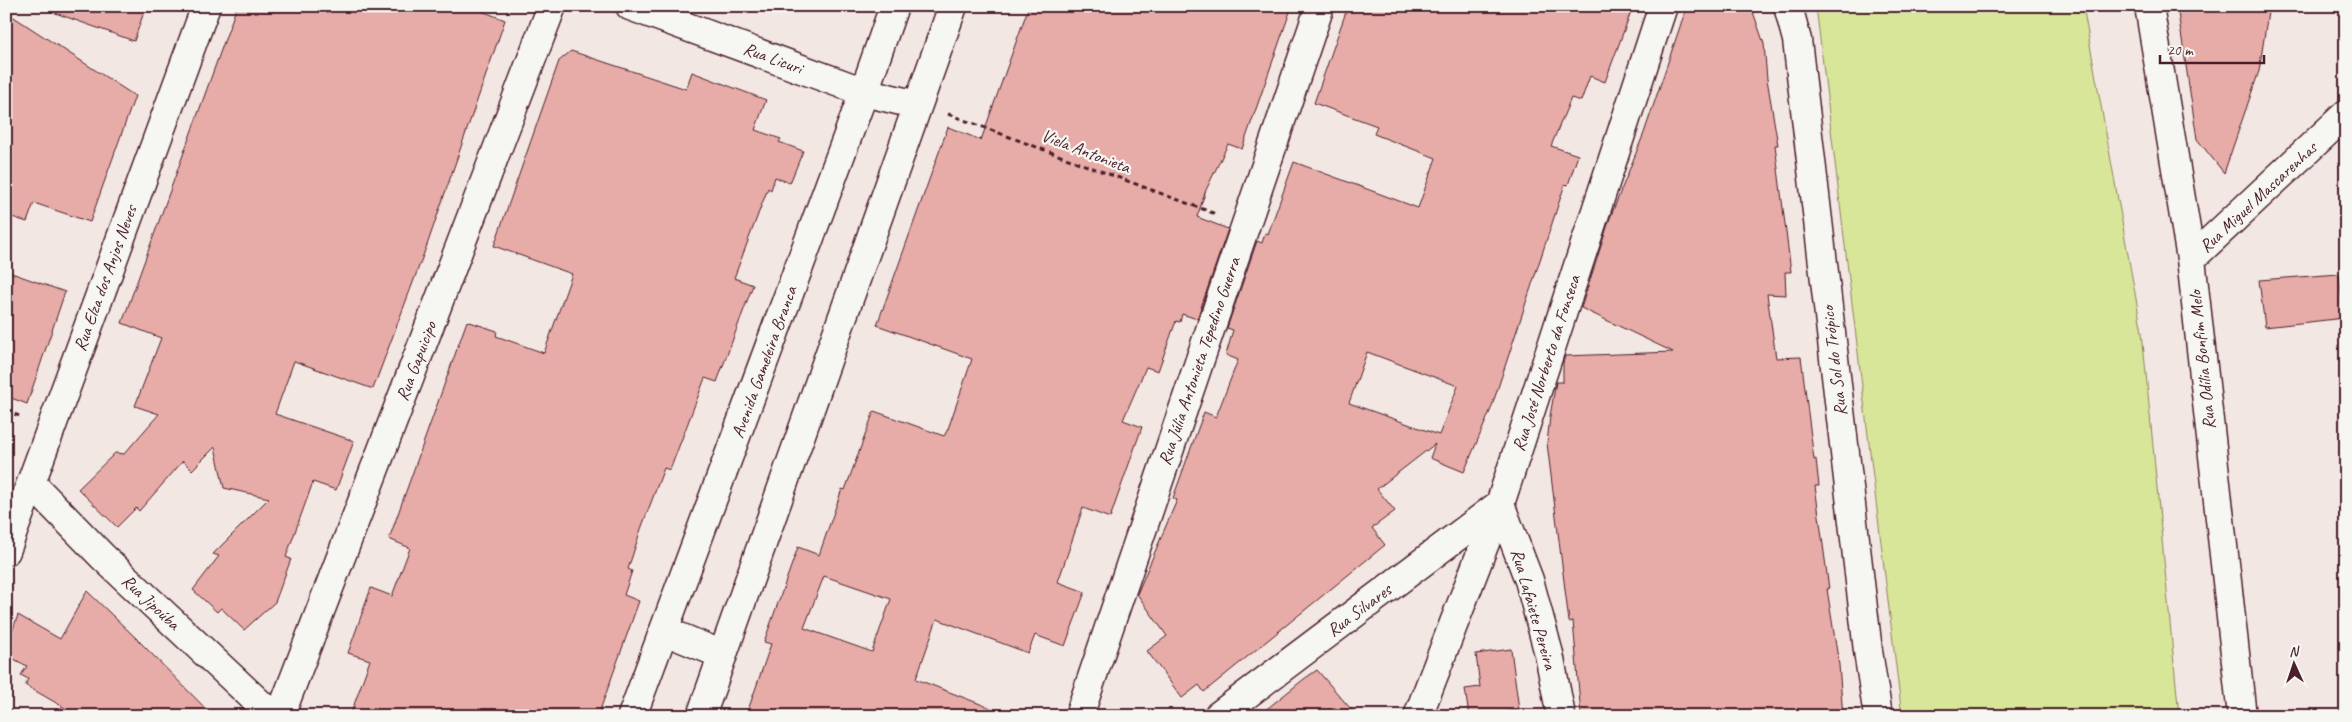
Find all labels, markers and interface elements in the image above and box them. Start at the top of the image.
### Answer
scale bar [2160,32,2263,64]
street label: Rua Licuri [740,37,808,80]
text: 20 m [2167,41,2194,60]
street label: Viela Antonieta [1038,124,1135,178]
street label: Rua Miguel Mascarenhas [2195,136,2323,257]
street label: Rua Elza dos Anjos Neves [68,200,142,354]
street label: Rua Júlia Antonieta Tepedino Guerra [1153,253,1245,468]
street label: Rua José Norberto da Fonseca [1507,271,1585,454]
street label: Avenida Gameleira Branca [726,282,802,441]
street label: Rua Odília Bonfim Melo [2184,288,2220,431]
street label: Rua Sol do Trópico [1816,303,1852,417]
street label: Rua Gapuicipo [391,317,442,404]
street label: Rua Lafaiete Pereira [1506,546,1562,673]
street label: Rua Jipoúba [117,570,185,635]
street label: Rua Silvares [1323,578,1397,641]
north arrow [2270,640,2320,690]
text: N [2289,643,2300,660]

